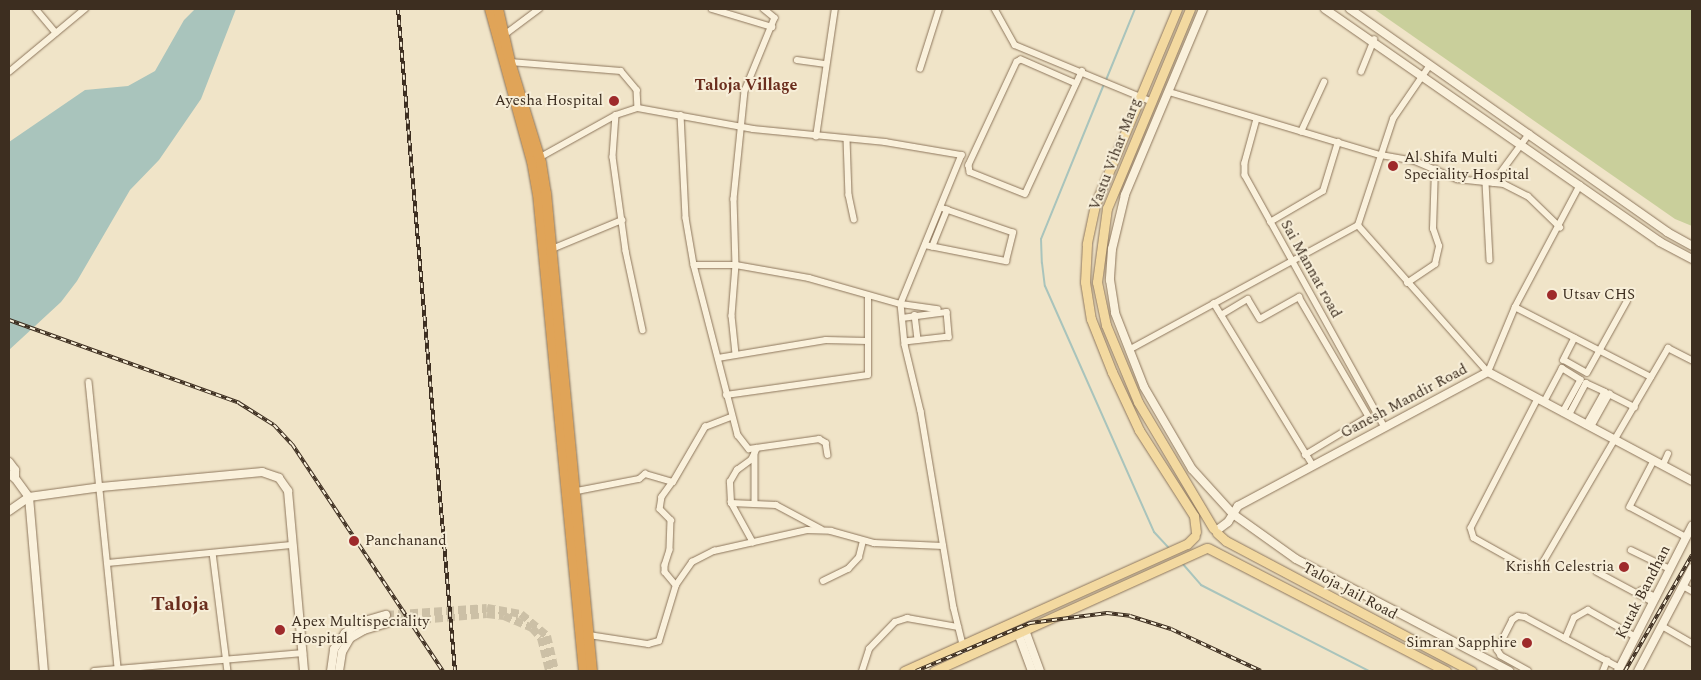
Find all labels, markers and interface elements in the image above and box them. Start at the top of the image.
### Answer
district label: Taloja Village [695,75,797,95]
place label: Ayesha Hospital [495,92,603,110]
marker: Ayesha Hospital [607,94,621,108]
street label: Vastu Vihar Marg [1085,95,1145,213]
place label: Al Shifa Multi Speciality Hospital [1404,148,1529,183]
marker: Al Shifa Multi Speciality Hospital [1386,159,1400,173]
street label: Sai Mannat road [1277,217,1345,321]
place label: Utsav CHS [1562,286,1635,304]
marker: Utsav CHS [1546,289,1558,301]
street label: Ganesh Mandir Road [1338,360,1470,442]
place label: Panchanand [365,532,447,550]
marker: Panchanand [347,534,361,548]
street label: Kutak Bandhan [1612,542,1674,642]
place label: Krishh Celestria [1505,558,1614,576]
street label: Taloja Jail Road [1300,559,1400,623]
marker: Krishh Celestria [1618,561,1630,573]
district label: Taloja [151,592,209,616]
place label: Apex Multispeciality Hospital [291,612,429,647]
marker: Apex Multispeciality Hospital [273,623,287,637]
place label: Simran Sapphire [1406,634,1517,652]
marker: Simran Sapphire [1521,637,1533,649]

